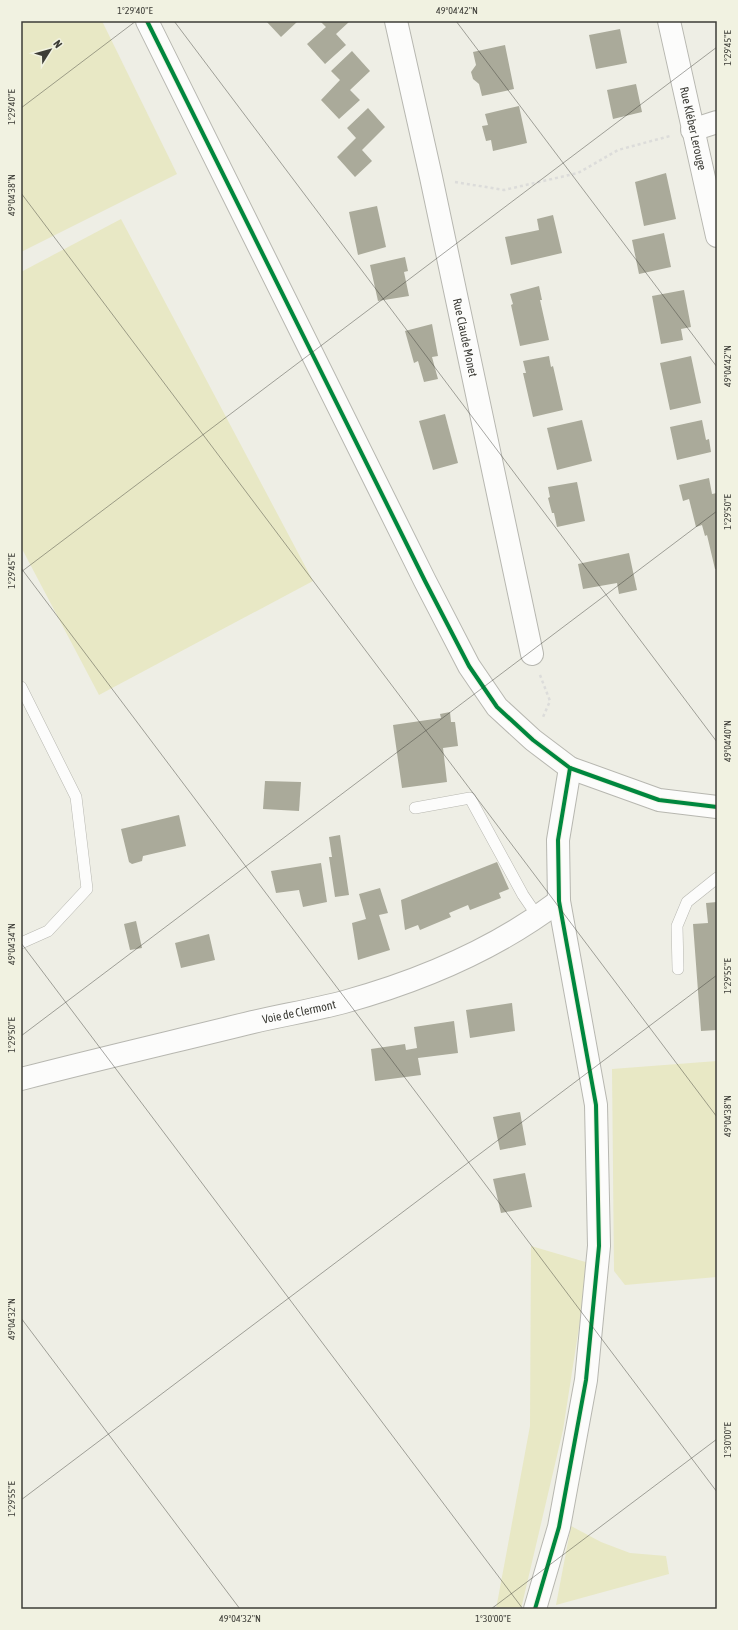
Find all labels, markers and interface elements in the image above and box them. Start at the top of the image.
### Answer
text: 1°29'40"E [117,5,153,16]
text: 49°04'42"N [436,5,478,16]
north arrow [30,30,70,70]
text: 1°29'45"E [722,30,733,66]
text: N [51,38,65,50]
street label: Rue Kléber Lerouge [677,85,709,171]
text: 1°29'40"E [6,89,17,125]
text: 49°04'38"N [6,174,17,216]
street label: Rue Claude Monet [450,297,480,379]
text: 49°04'42"N [722,345,733,387]
text: 1°29'50"E [722,494,733,530]
text: 1°29'45"E [6,553,17,589]
text: 49°04'40"N [722,720,733,762]
text: 49°04'34"N [6,923,17,965]
text: 1°29'55"E [722,958,733,994]
street label: Voie de Clermont [261,997,338,1027]
text: 1°29'50"E [6,1017,17,1053]
text: 49°04'38"N [722,1095,733,1137]
text: 49°04'32"N [6,1298,17,1340]
text: 1°30'00"E [722,1422,733,1458]
text: 1°29'55"E [6,1481,17,1517]
text: 49°04'32"N [219,1613,261,1624]
text: 1°30'00"E [475,1613,511,1624]

